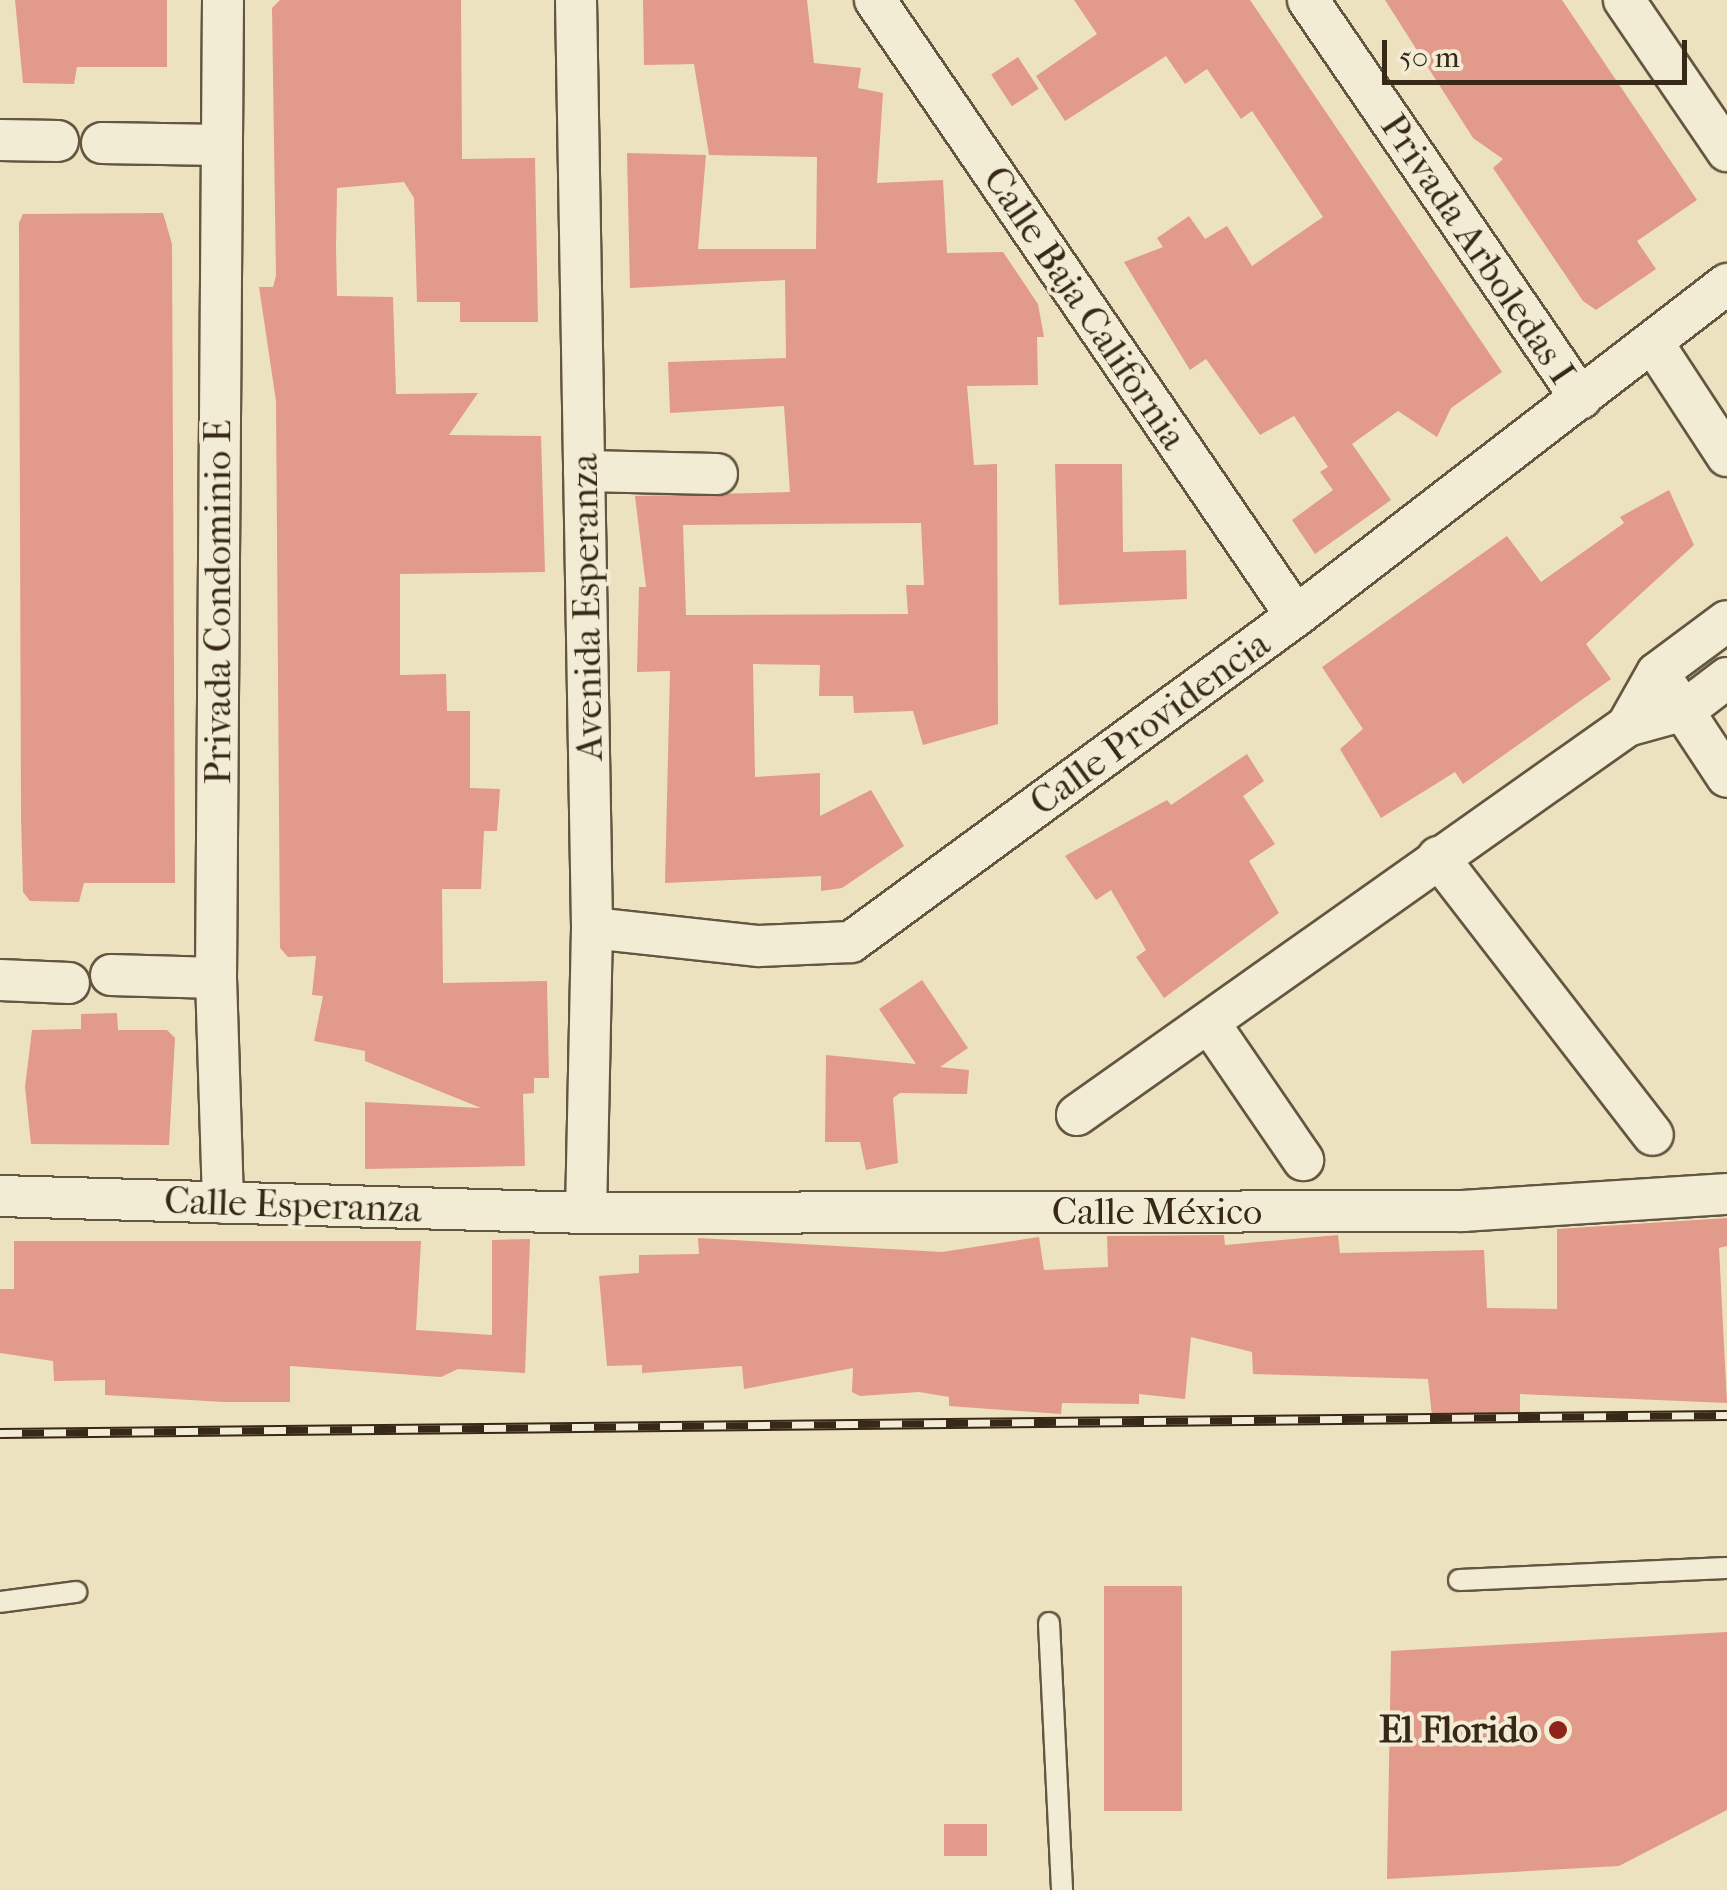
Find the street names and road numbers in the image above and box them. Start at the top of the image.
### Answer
street label: Privada Arboledas I [1371,105,1585,393]
street label: Calle Baja California [973,158,1197,458]
street label: Privada Condominio E [195,419,241,785]
street label: Avenida Esperanza [562,453,612,761]
street label: Calle Providencia [1021,621,1279,825]
street label: Calle Esperanza [163,1178,423,1232]
street label: Calle México [1052,1189,1262,1235]

